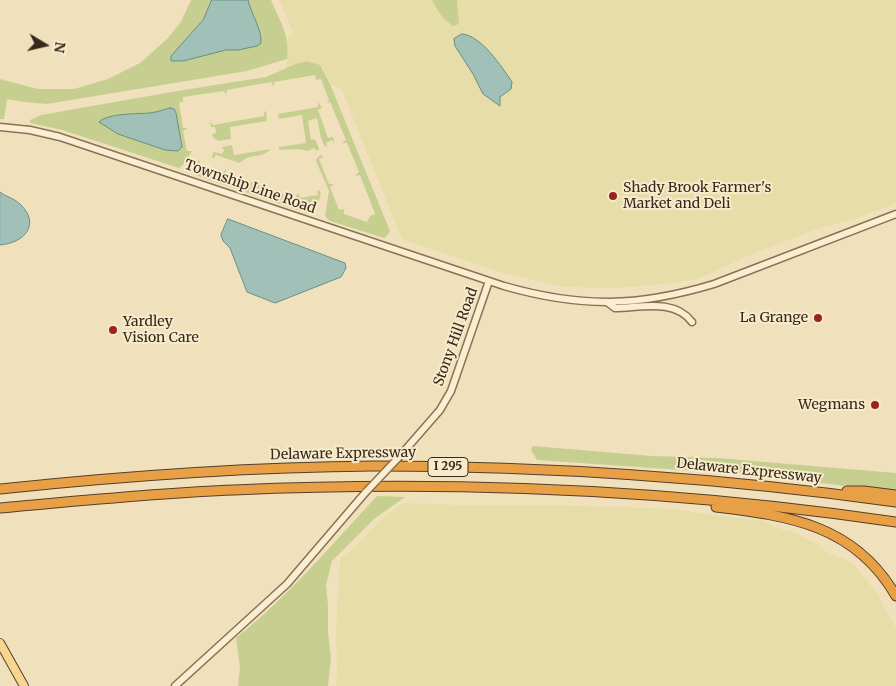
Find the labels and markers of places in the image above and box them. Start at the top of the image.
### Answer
place label: Shady Brook Farmer's Market and Deli [623,180,771,212]
marker: Shady Brook Farmer's Market and Deli [607,190,619,202]
place label: La Grange [740,310,808,326]
marker: La Grange [812,312,824,324]
place label: Yardley Vision Care [123,314,199,347]
marker: Yardley Vision Care [107,324,119,336]
place label: Wegmans [798,397,865,413]
marker: Wegmans [869,399,881,411]

